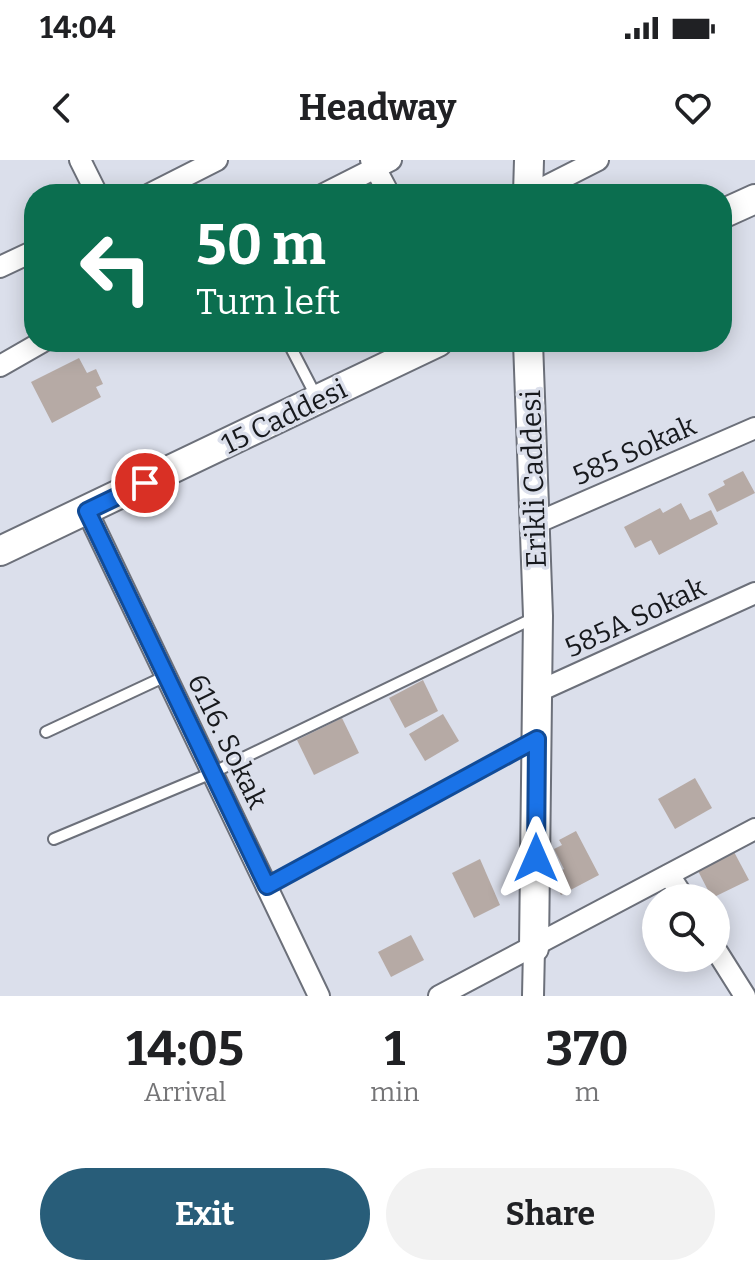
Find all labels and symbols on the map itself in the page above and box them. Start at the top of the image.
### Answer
street label: 15 Caddesi [216,372,352,461]
street label: Erikli Caddesi [514,389,553,568]
street label: 585 Sokak [568,409,701,492]
pin [111,449,179,517]
street label: 585A Sokak [560,571,711,664]
street label: 6116. Sokak [181,669,274,814]
position arrow [494,816,578,900]

